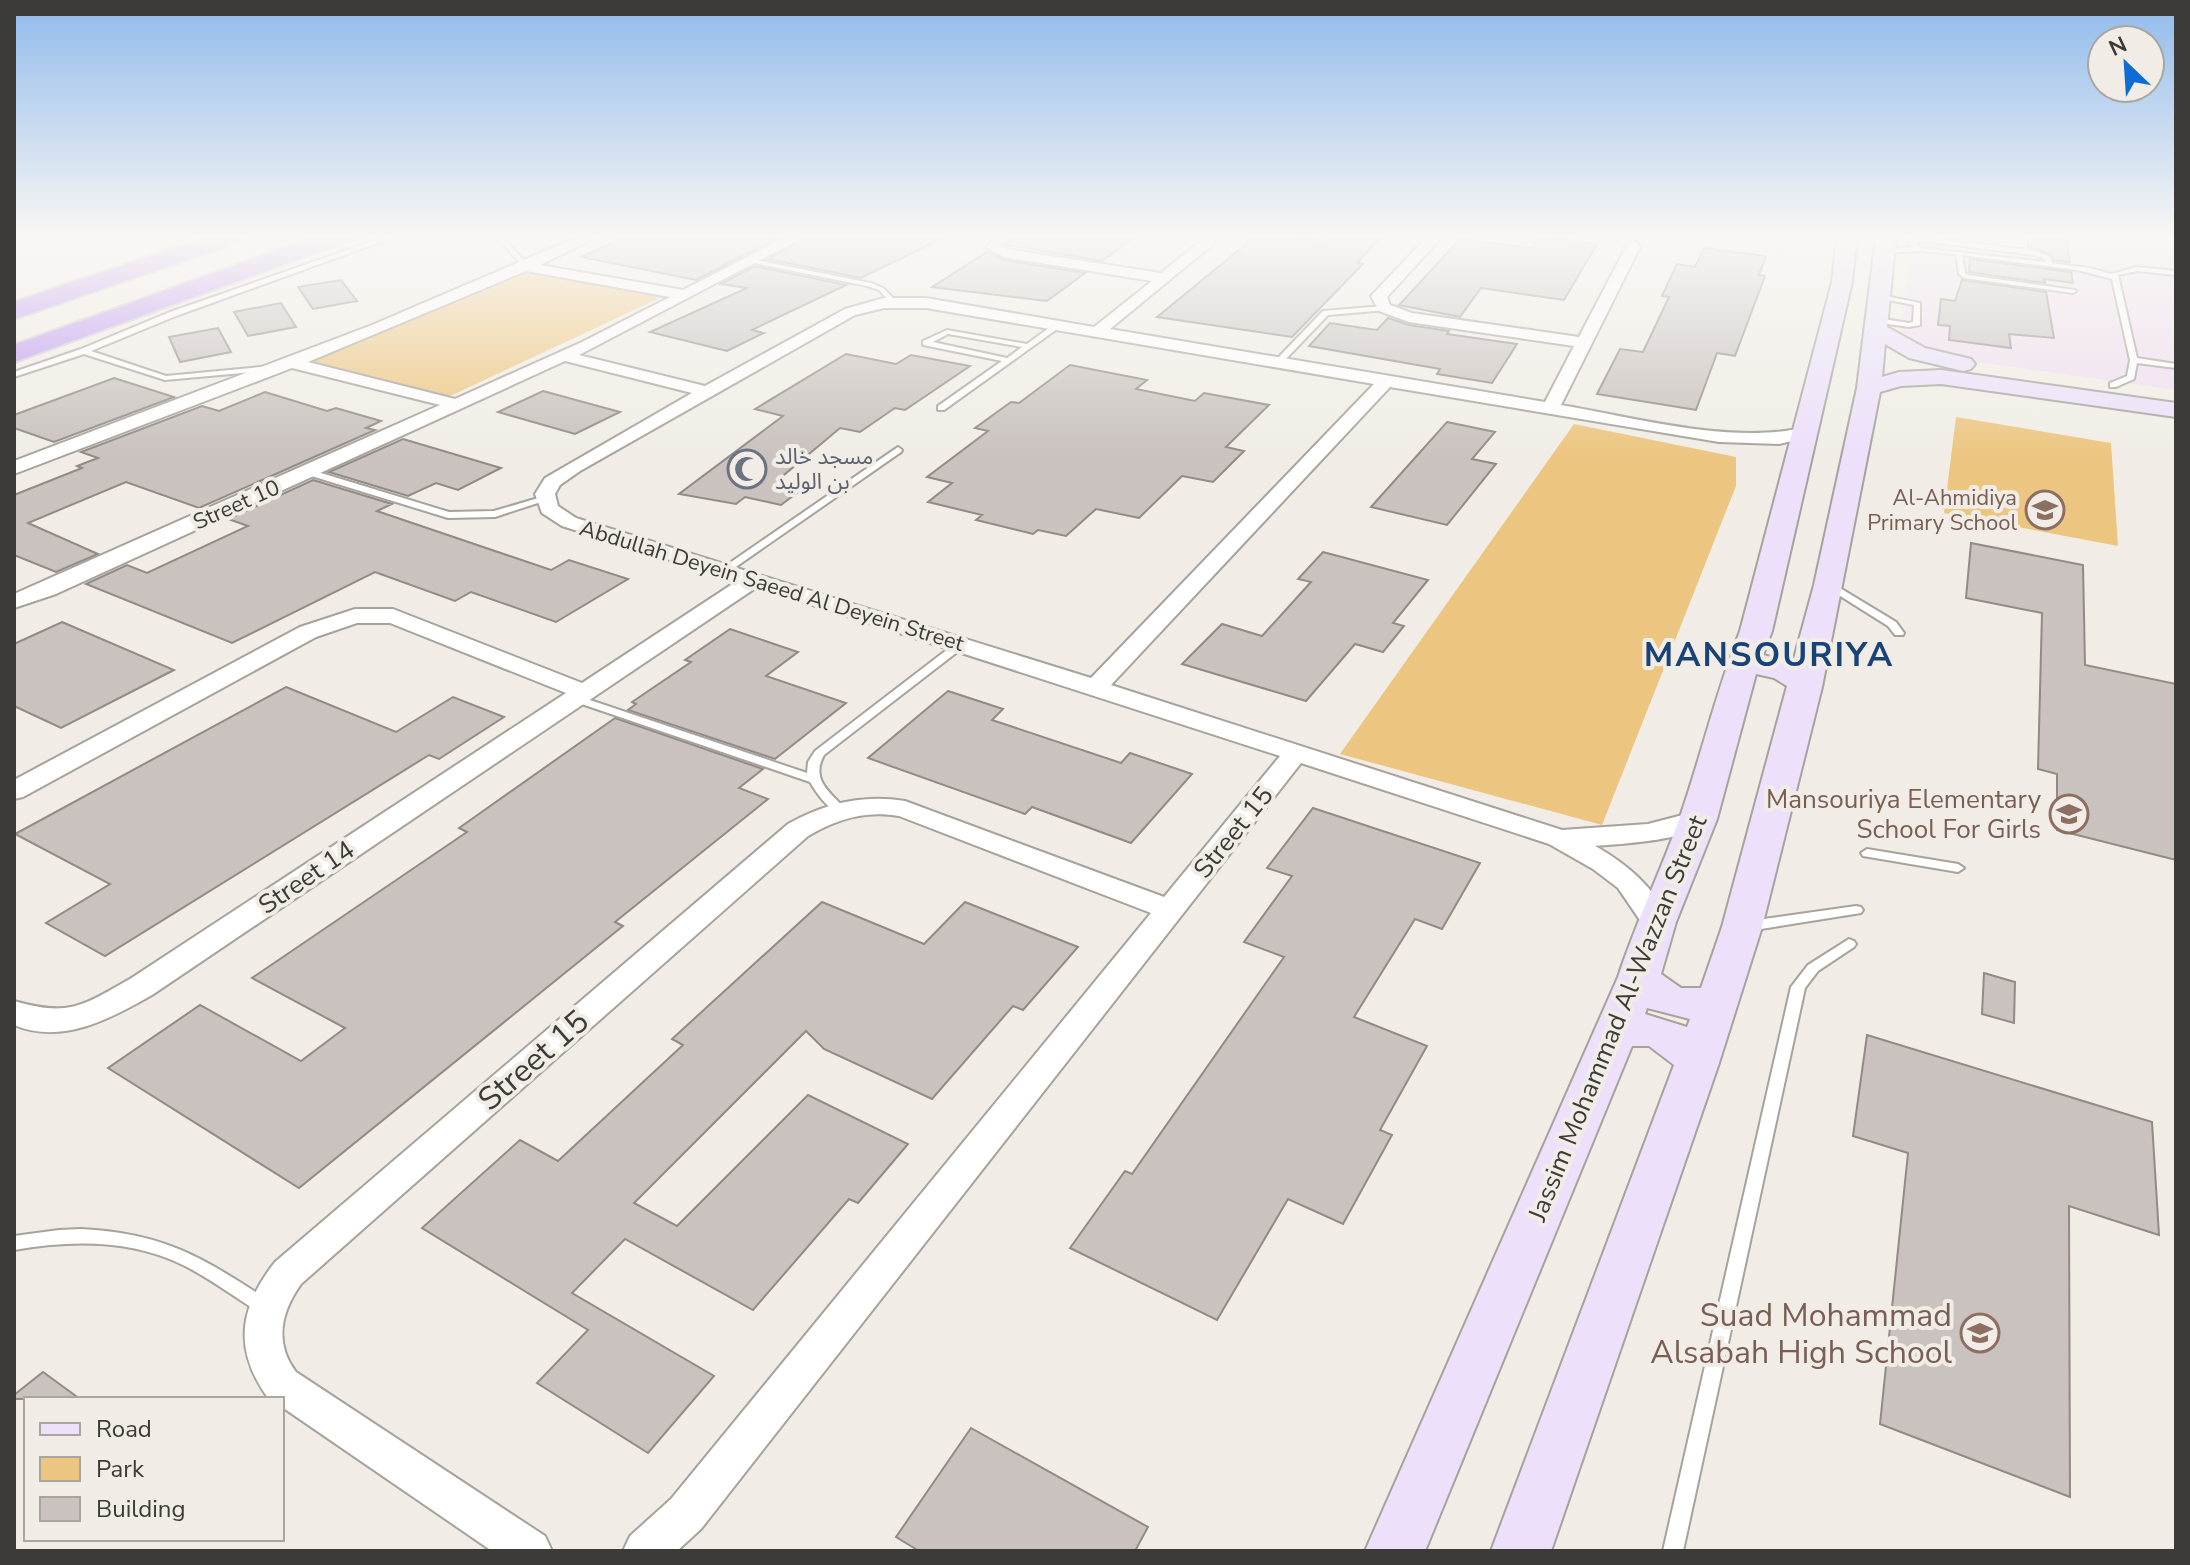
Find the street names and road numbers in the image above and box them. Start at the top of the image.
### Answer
street label: Street 10 [188,472,285,537]
street label: Abdullah Deyein Saeed Al Deyein Street [576,513,968,659]
street label: Street 15 [1186,779,1281,886]
street label: Jassim Mohammad Al-Wazzan Street [1519,809,1715,1227]
street label: Street 14 [251,832,361,922]
street label: Street 15 [469,1000,598,1121]

